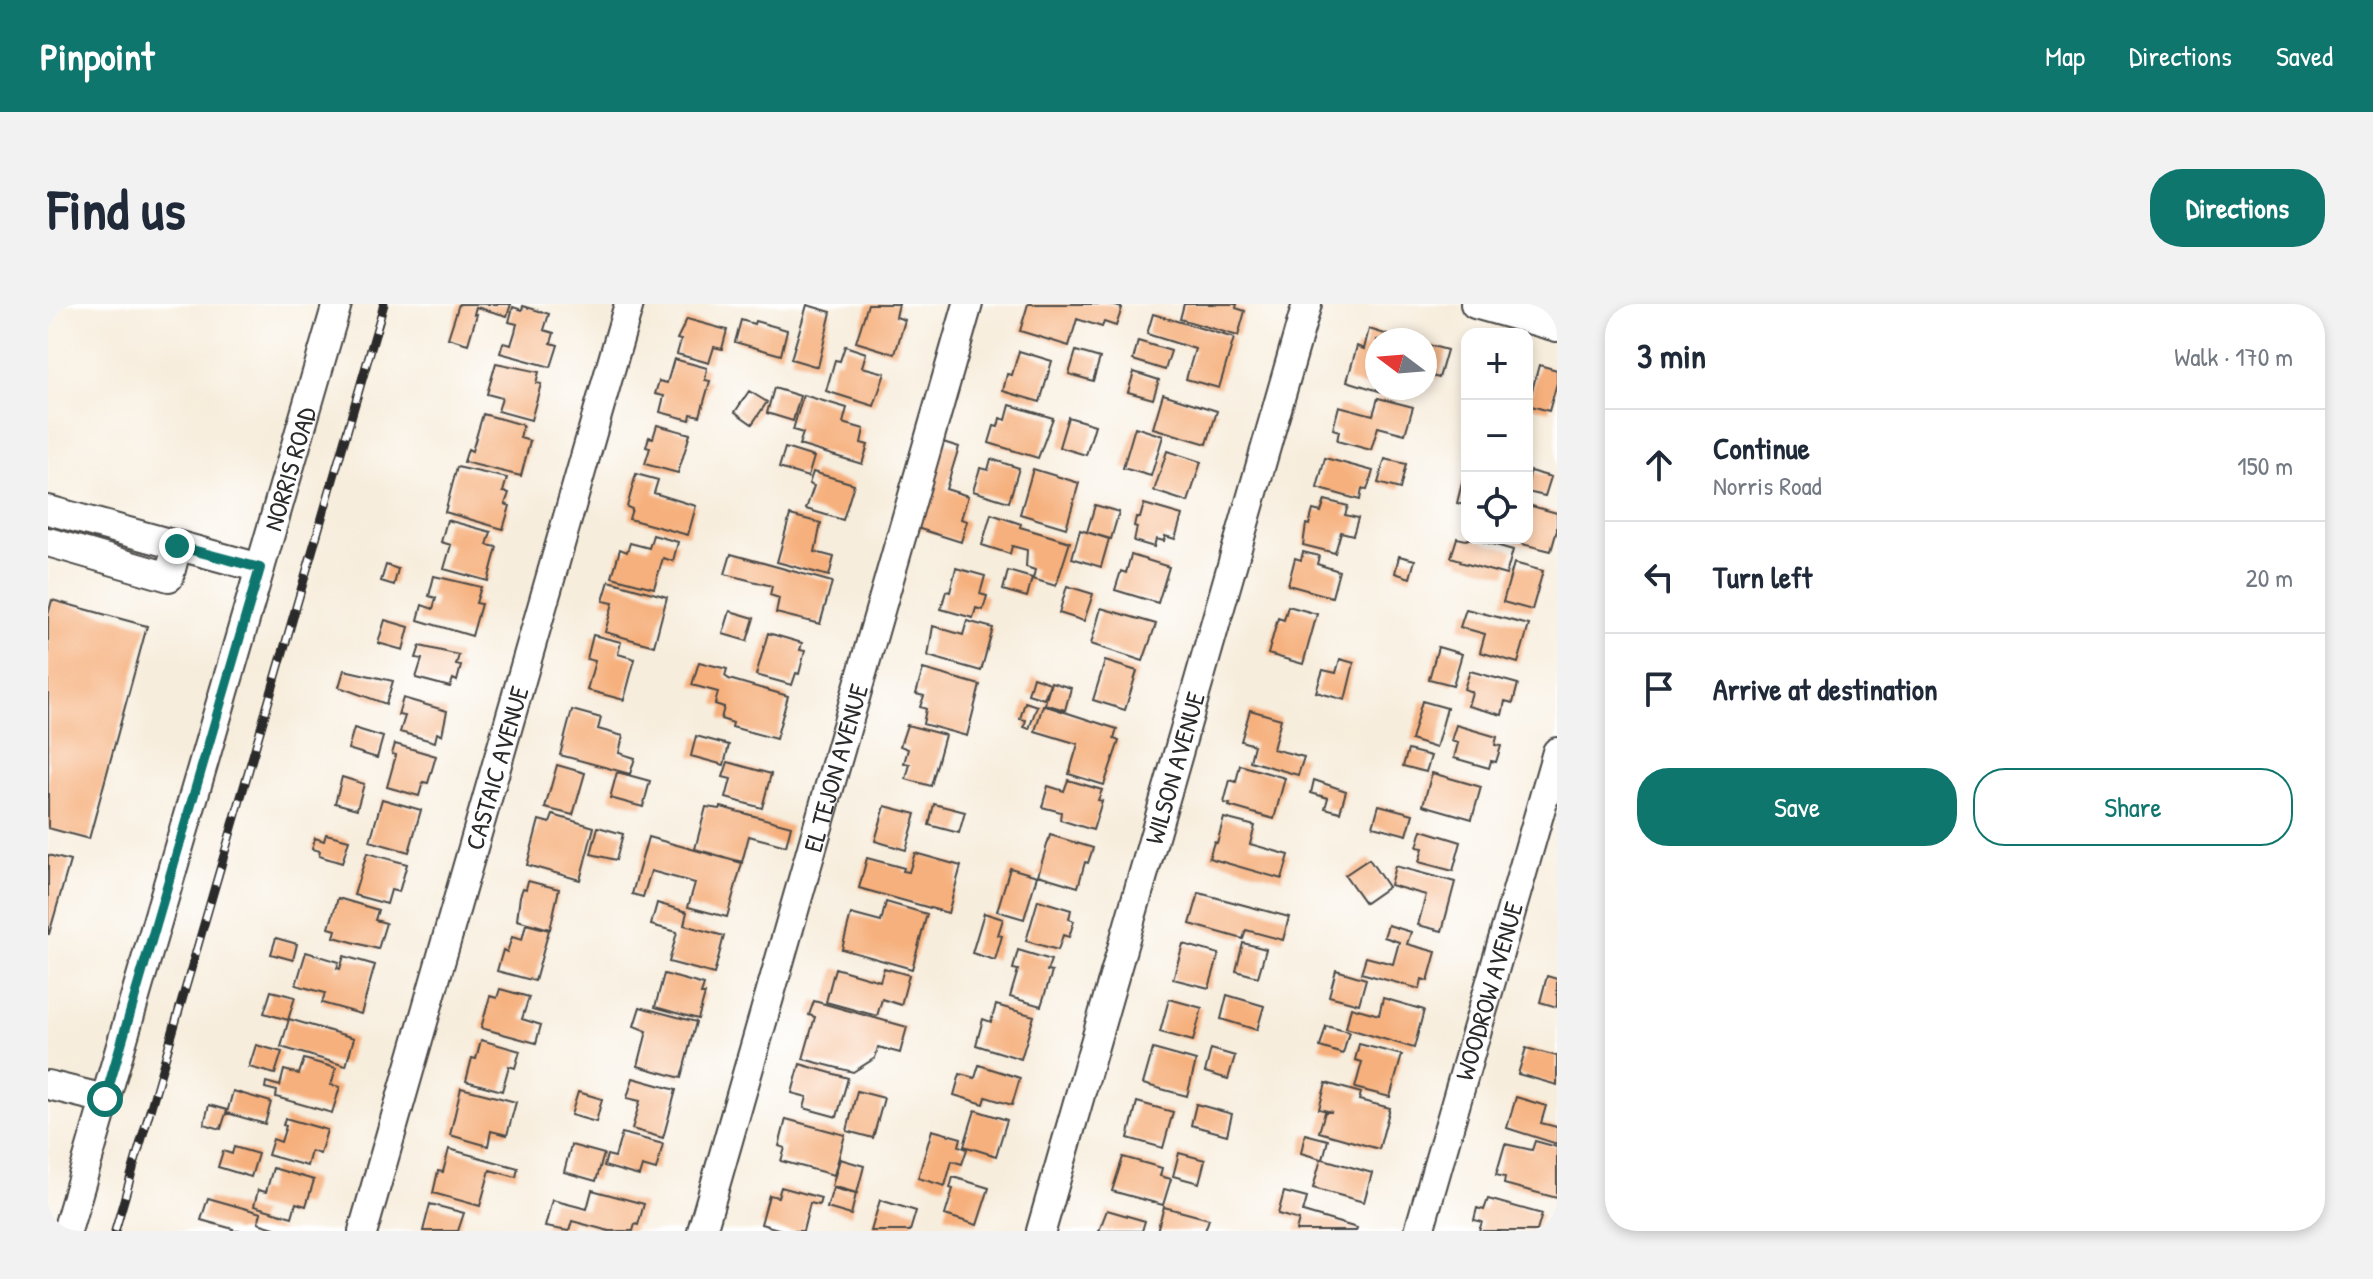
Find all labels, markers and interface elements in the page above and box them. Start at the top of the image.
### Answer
text: Pinpoint [40,30,154,82]
text: Map [2045,37,2085,75]
text: Directions [2129,37,2232,75]
text: Saved [2276,37,2333,75]
button: Directions [2150,169,2325,247]
text: Find us [48,171,186,246]
north arrow [1365,328,1437,400]
map controls [1461,328,1533,544]
button: + [1461,328,1533,400]
text: 3 min [1637,333,1706,379]
text: Walk · 170 m [2174,339,2293,374]
button: − [1461,400,1533,472]
street label: NORRIS ROAD [254,402,324,535]
text: Continue [1713,428,1810,468]
icon: ahead [1637,443,1681,487]
text: 150 m [2237,448,2293,483]
text: Norris Road [1713,468,1822,503]
button: locate [1461,472,1533,544]
route end [159,528,195,564]
icon: left [1637,555,1681,599]
text: Turn left [1713,557,1812,597]
text: 20 m [2246,560,2293,595]
icon: arrive [1637,667,1681,711]
text: Arrive at destination [1713,669,1938,709]
street label: EL TEJON AVENUE [794,679,876,856]
street label: CASTAIC AVENUE [456,681,536,854]
street label: WILSON AVENUE [1136,687,1212,848]
button: Save [1637,768,1957,846]
button: Share [1973,768,2293,846]
street label: WOODROW AVENUE [1446,897,1531,1084]
route start [87,1081,123,1117]

